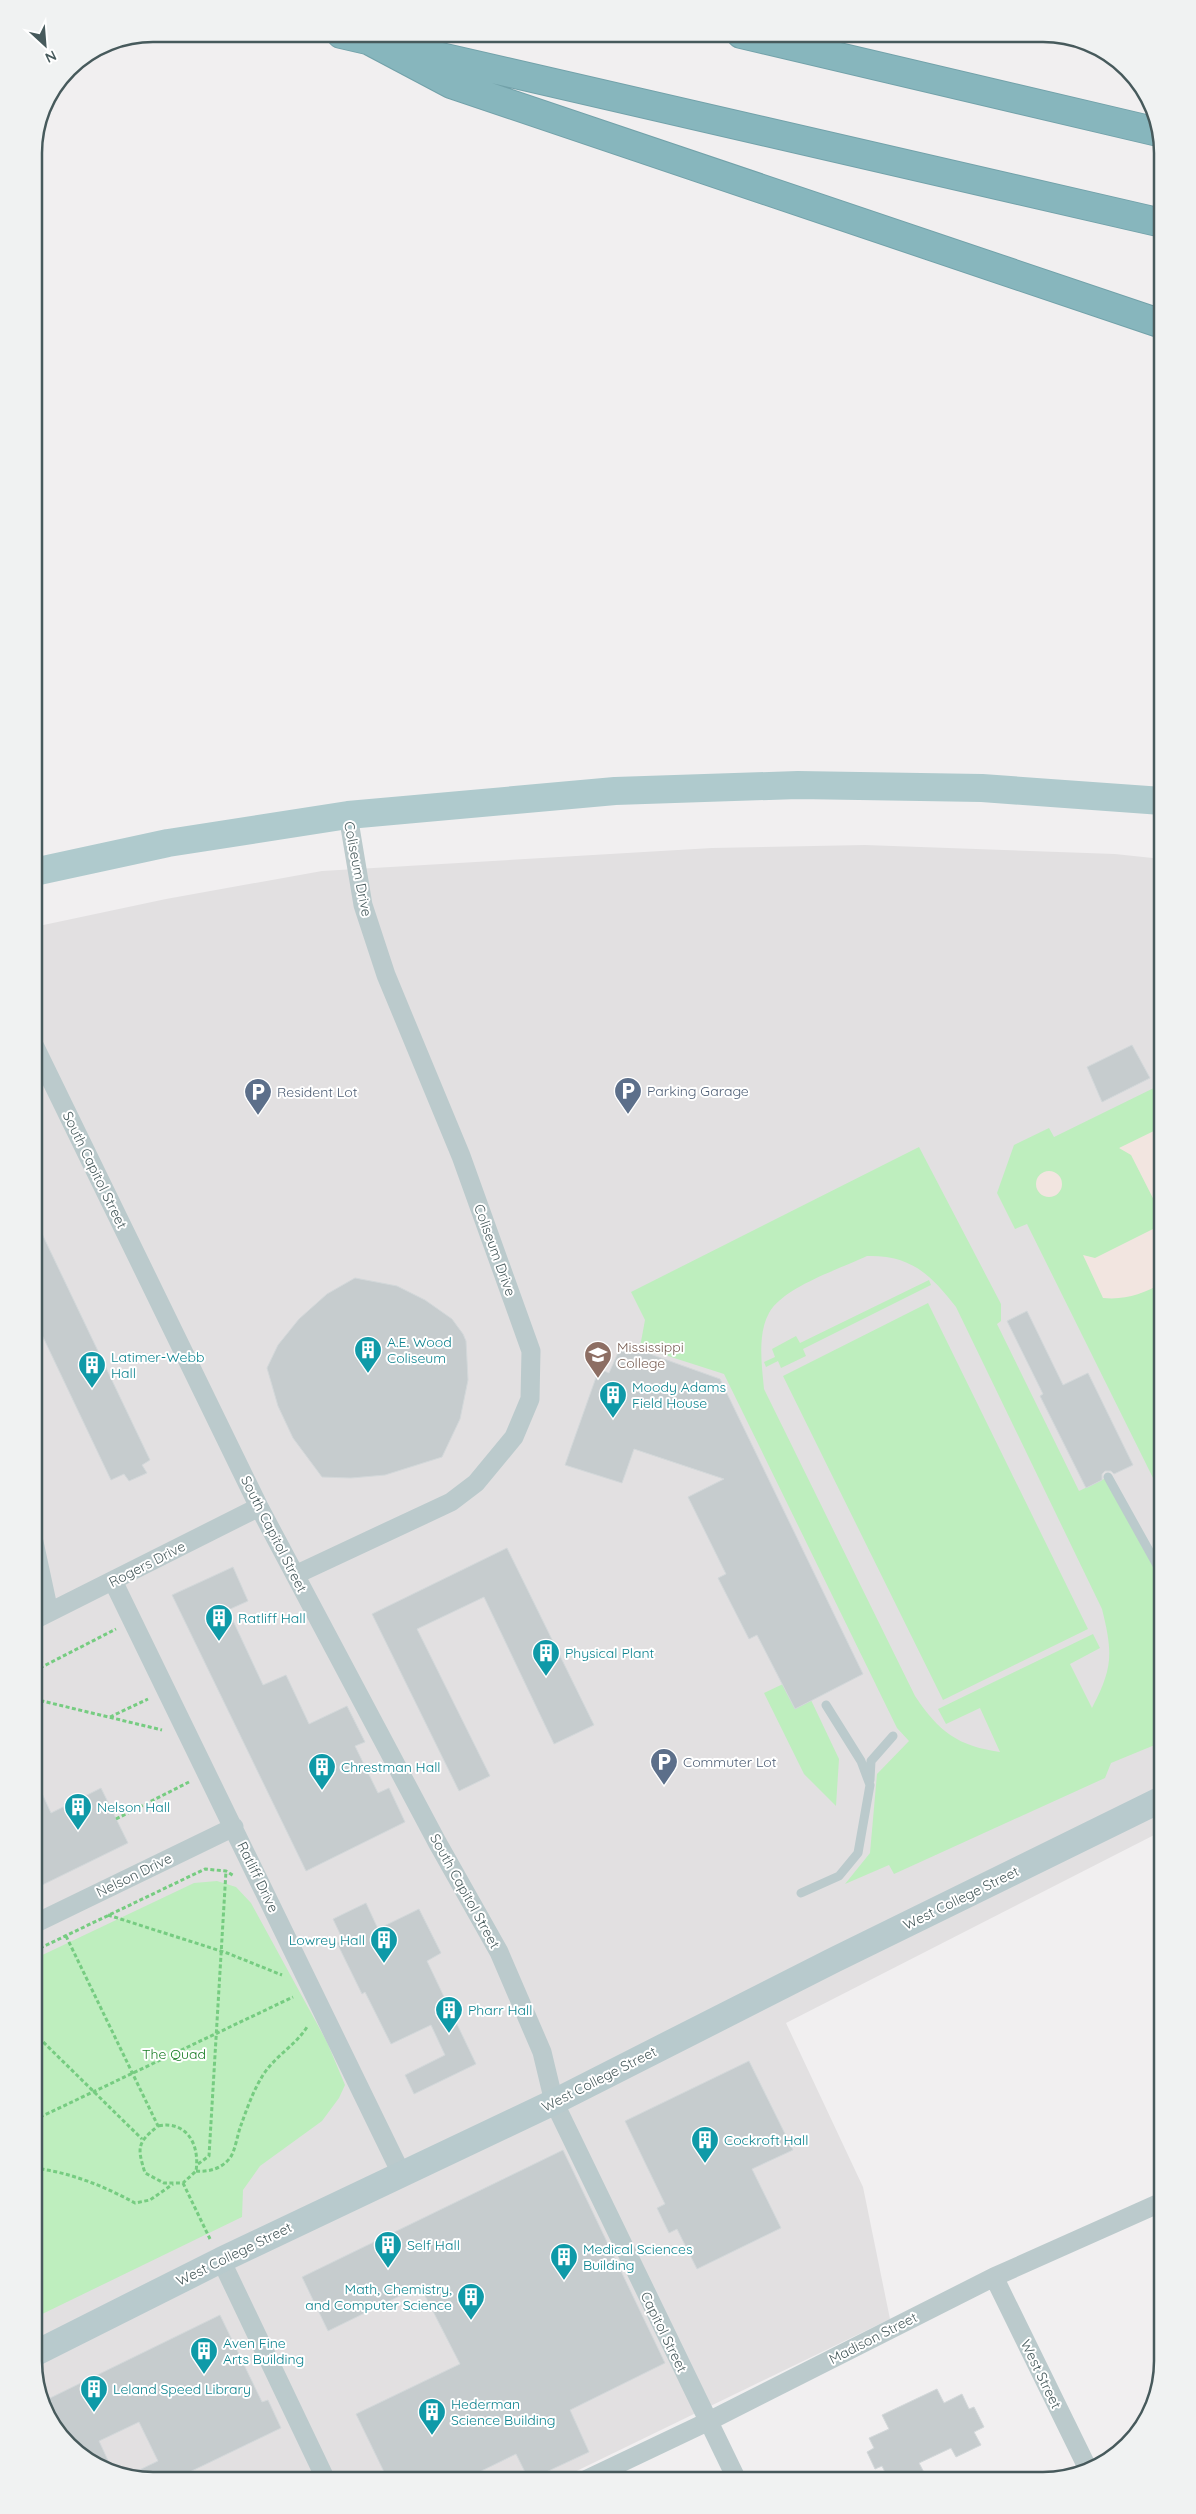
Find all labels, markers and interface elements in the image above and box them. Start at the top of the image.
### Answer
north arrow [20,20,70,70]
text: N [42,46,59,67]
street label: Coliseum Drive [340,820,376,918]
parking icon: Parking Garage [613,1076,643,1115]
parking icon: Resident Lot [243,1077,273,1116]
place label: Parking Garage [647,1082,749,1100]
place label: Resident Lot [277,1083,358,1101]
street label: South Capitol Street [59,1108,131,1232]
street label: Coliseum Drive [470,1202,520,1299]
place label: A.E. Wood Coliseum [387,1333,452,1367]
building icon: A.E. Wood Coliseum [353,1335,383,1374]
place label: Mississippi College [617,1338,684,1372]
school or university icon: Mississippi College [583,1340,613,1379]
place label: Latimer-Webb Hall [111,1348,204,1382]
building icon: Latimer-Webb Hall [77,1350,107,1389]
place label: Moody Adams Field House [632,1378,726,1412]
building icon: Moody Adams Field House [598,1380,628,1419]
street label: South Capitol Street [237,1473,311,1595]
street label: Rogers Drive [106,1537,188,1591]
building icon: Ratliff Hall [204,1603,234,1642]
place label: Ratliff Hall [238,1609,306,1627]
building icon: Physical Plant [531,1638,561,1677]
place label: Physical Plant [565,1644,655,1662]
parking icon: Commuter Lot [649,1747,679,1786]
building icon: Chrestman Hall [307,1752,337,1791]
place label: Commuter Lot [683,1753,777,1771]
place label: Chrestman Hall [341,1758,441,1776]
building icon: Nelson Hall [63,1792,93,1831]
place label: Nelson Hall [97,1798,170,1816]
street label: South Capitol Street [426,1831,504,1952]
street label: Ratliff Drive [233,1839,283,1915]
street label: Nelson Drive [93,1849,175,1901]
street label: West College Street [900,1862,1022,1934]
building icon: Lowrey Hall [369,1925,399,1964]
place label: Lowrey Hall [289,1931,365,1949]
building icon: Pharr Hall [434,1995,464,2034]
place label: Pharr Hall [468,2001,532,2019]
street label: West College Street [539,2042,660,2116]
park label: The Quad [142,2045,206,2063]
building icon: Cockroft Hall [690,2125,720,2164]
place label: Cockroft Hall [724,2131,809,2149]
street label: West College Street [173,2218,295,2290]
building icon: Self Hall [373,2230,403,2269]
place label: Self Hall [407,2236,460,2254]
place label: Medical Sciences Building [583,2240,693,2274]
building icon: Medical Sciences Building [549,2242,579,2281]
place label: Math, Chemistry, and Computer Science [305,2280,452,2314]
building icon: Math, Chemistry, and Computer Science [456,2282,486,2321]
street label: Capitol Street [637,2289,691,2376]
street label: Madison Street [826,2308,920,2368]
place label: Aven Fine Arts Building [223,2334,304,2368]
building icon: Aven Fine Arts Building [189,2336,219,2375]
street label: West Street [1017,2337,1066,2412]
building icon: Leland Speed Library [79,2374,109,2413]
place label: Leland Speed Library [113,2380,251,2398]
place label: Hederman Science Building [451,2395,556,2429]
building icon: Hederman Science Building [417,2397,447,2436]

